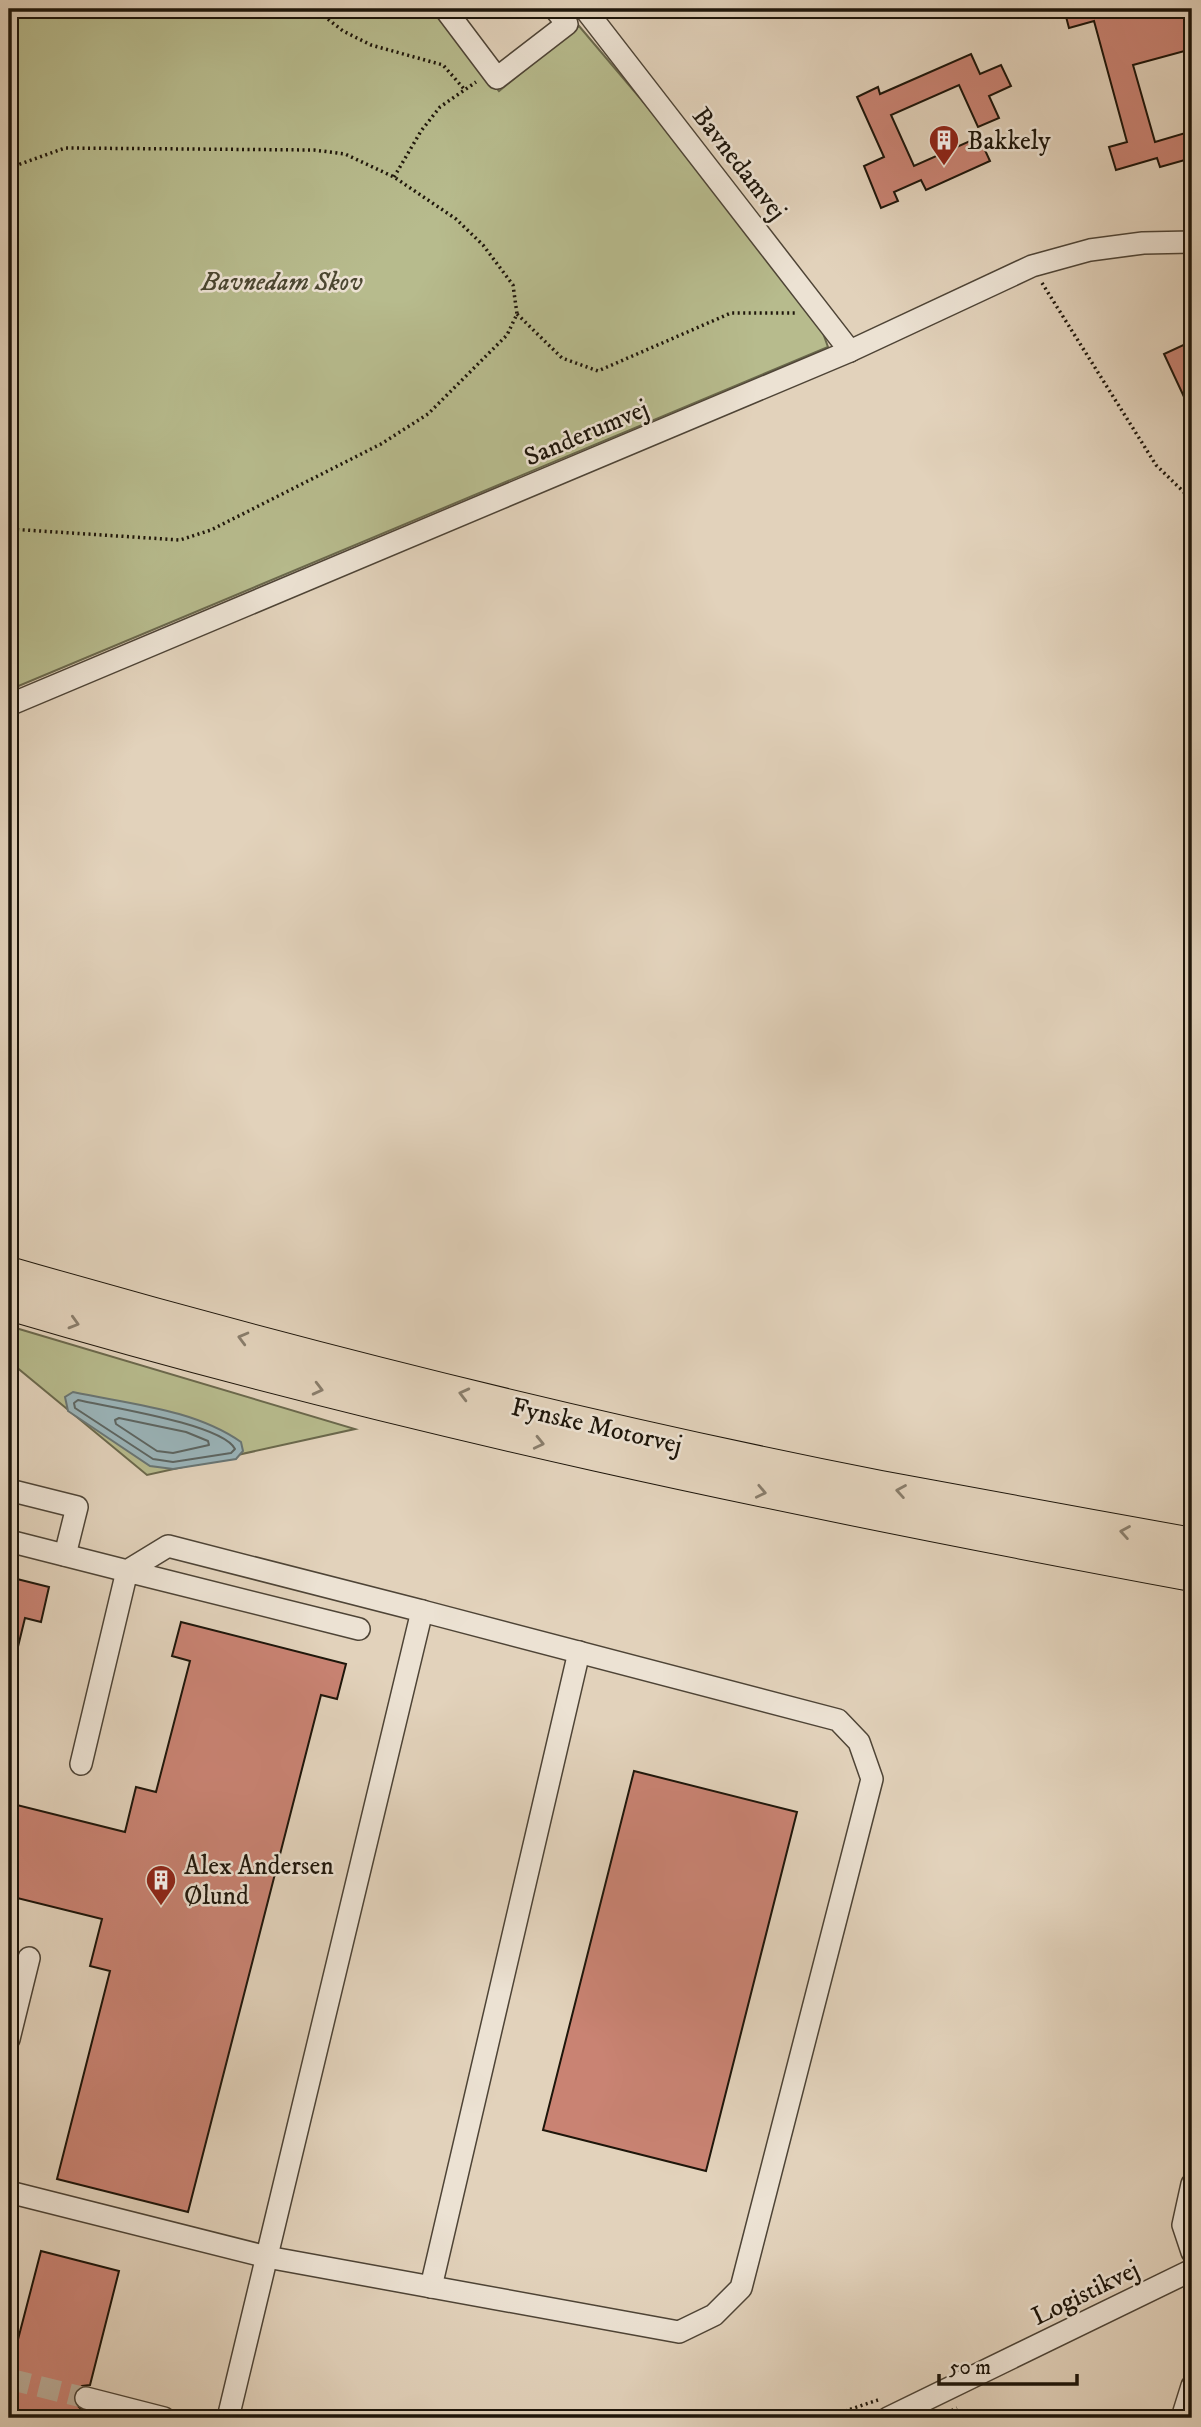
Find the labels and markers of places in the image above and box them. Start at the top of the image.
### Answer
building icon: Bakkely [927,123,961,167]
place label: Bakkely [967,125,1051,158]
place label: Alex Andersen Ølund [184,1850,334,1913]
building icon: Alex Andersen Ølund [144,1863,178,1907]

